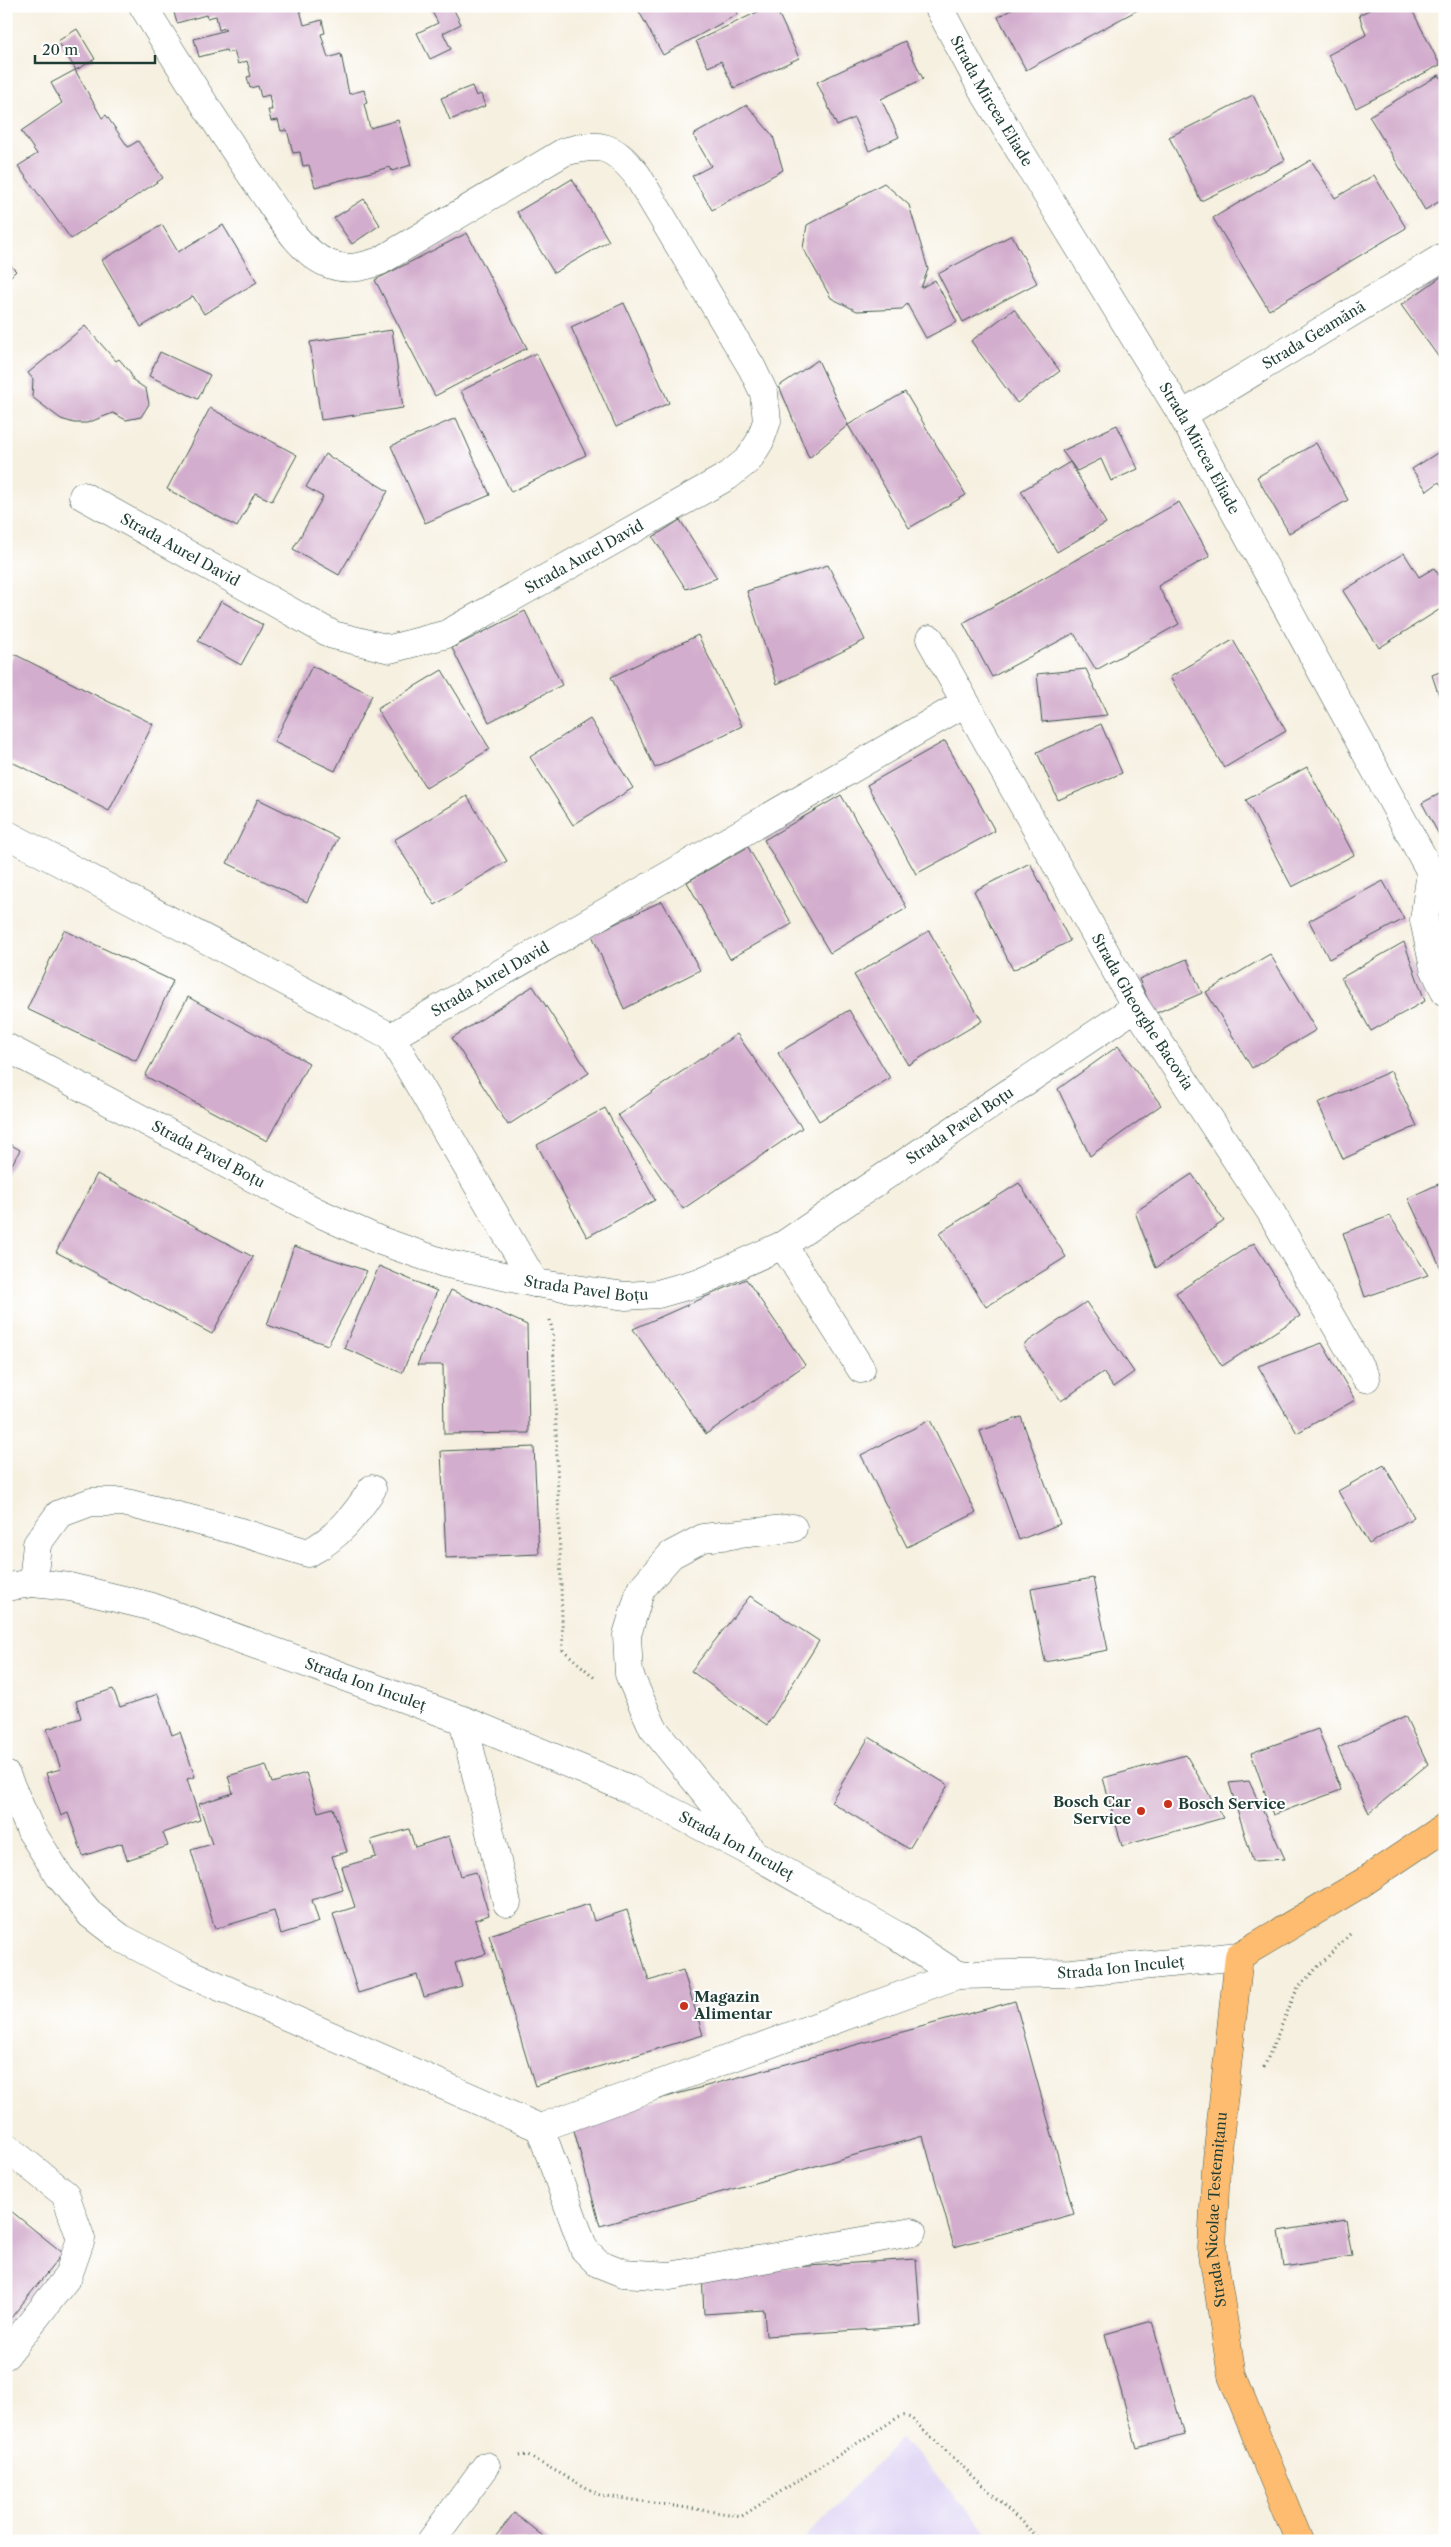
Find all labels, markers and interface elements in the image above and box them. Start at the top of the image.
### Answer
scale bar [35,32,155,64]
street label: Strada Mircea Eliade [946,32,1037,170]
text: 20 m [42,40,78,59]
street label: Strada Geamănă [1259,296,1369,373]
street label: Strada Mircea Eliade [1155,379,1244,517]
street label: Strada Aurel David [117,509,243,590]
street label: Strada Aurel David [521,515,647,597]
street label: Strada Gheorghe Bacovia [1088,930,1198,1093]
street label: Strada Aurel David [428,937,552,1021]
street label: Strada Pavel Boțu [902,1082,1017,1168]
street label: Strada Pavel Boțu [149,1116,268,1192]
street label: Strada Pavel Boțu [522,1271,649,1305]
street label: Strada Ion Inculeț [302,1653,429,1715]
place label: Bosch Car Service [1053,1792,1132,1828]
place label: Bosch Service [1178,1794,1286,1813]
marker: Bosch Service [1162,1798,1174,1810]
marker: Bosch Car Service [1135,1805,1147,1817]
street label: Strada Ion Inculeț [676,1807,798,1884]
street label: Strada Ion Inculeț [1057,1952,1186,1982]
place label: Magazin Alimentar [693,1987,773,2023]
marker: Magazin Alimentar [678,2000,690,2012]
street label: Strada Nicolae Testemițanu [1202,2111,1231,2309]

